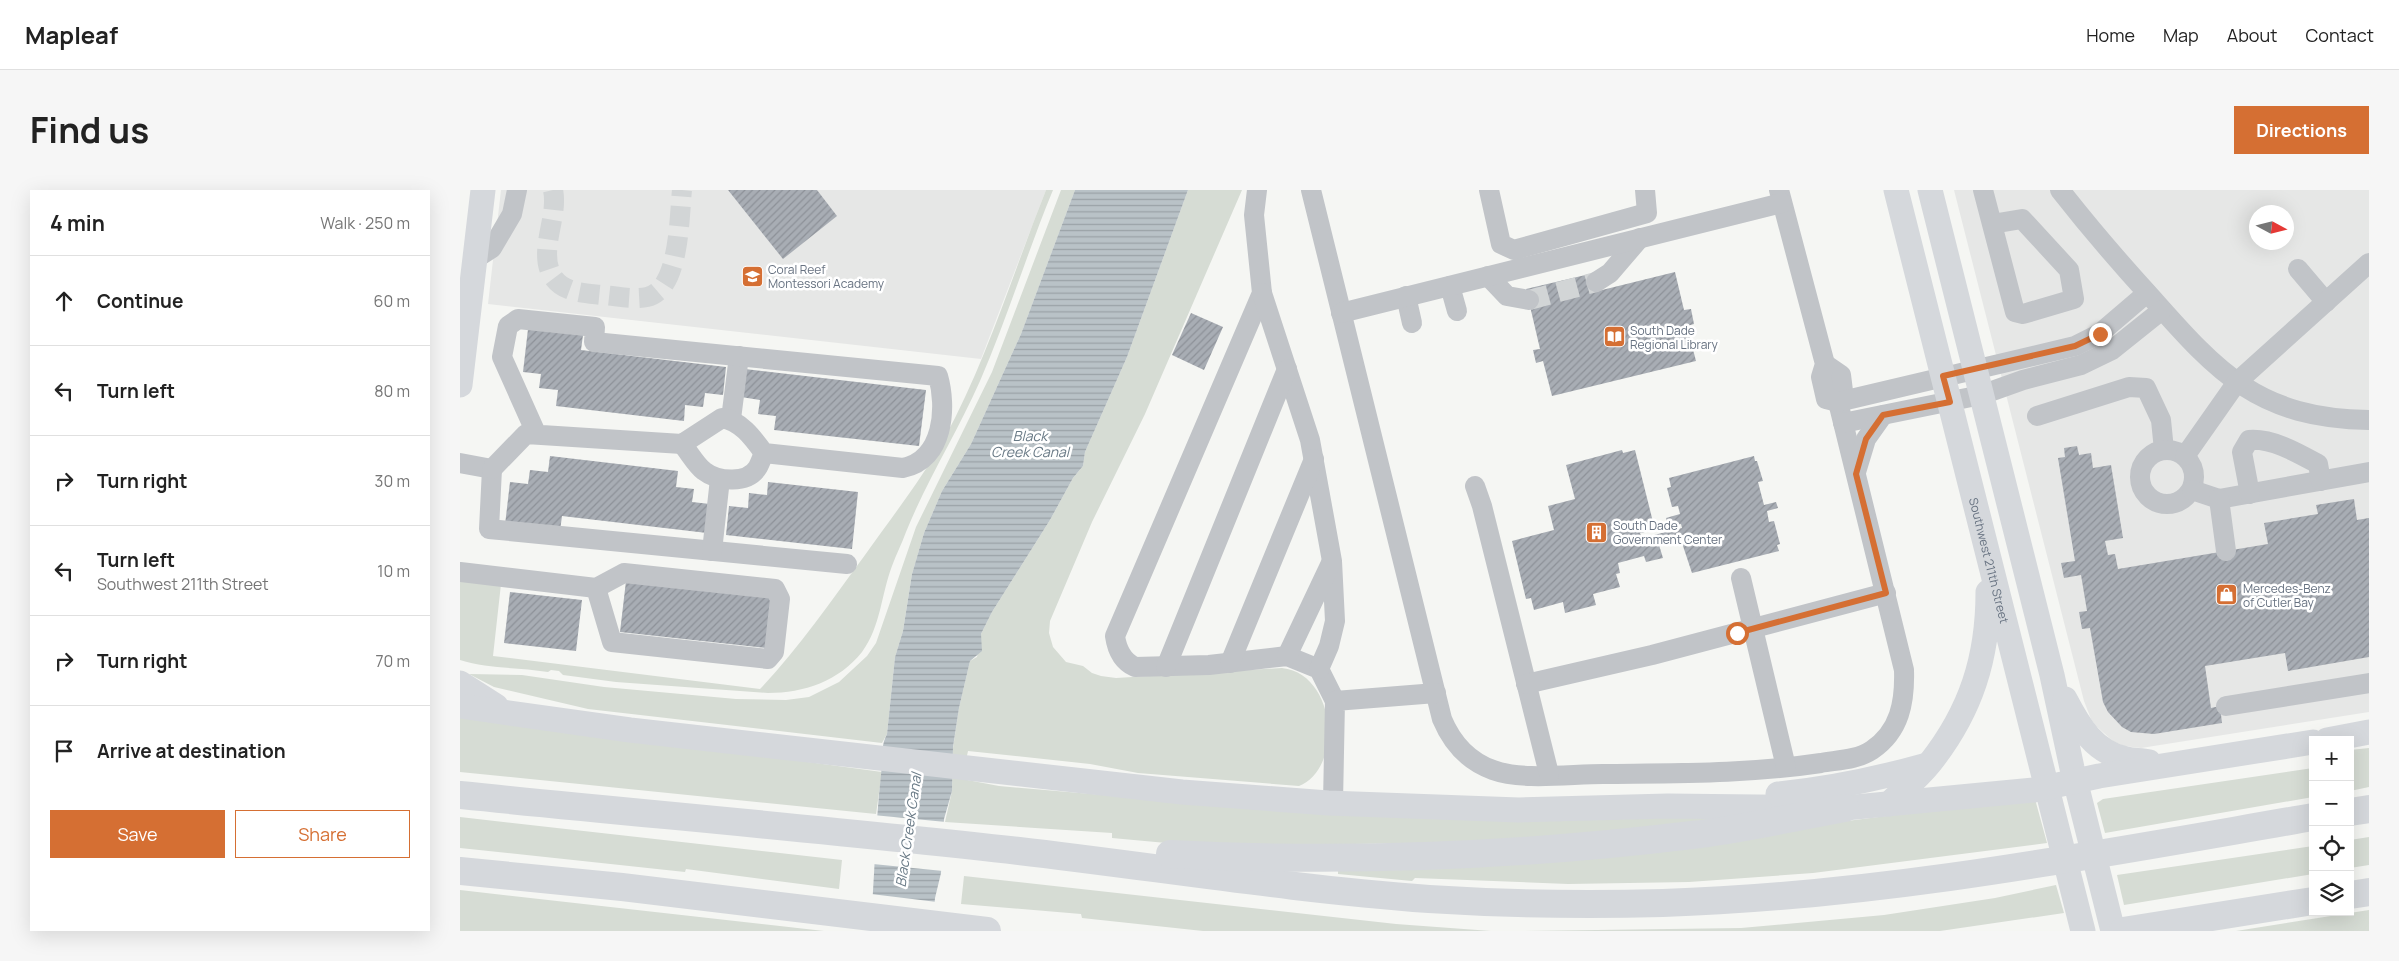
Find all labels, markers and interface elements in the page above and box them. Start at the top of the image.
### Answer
text: Mapleaf [25,18,118,51]
text: Home [2086,23,2135,47]
text: Map [2163,23,2199,47]
text: About [2227,23,2277,47]
text: Contact [2305,23,2374,47]
text: Find us [30,106,149,154]
button: Directions [2234,106,2369,154]
north arrow [2249,205,2294,250]
text: 4 min [50,209,105,237]
text: Walk · 250 m [320,212,410,234]
place label: Coral Reef Montessori Academy [768,261,885,292]
school or university icon: Coral Reef Montessori Academy [740,264,764,288]
icon: ahead [50,287,78,315]
text: Continue [97,288,183,314]
text: 60 m [374,290,410,312]
place label: South Dade Regional Library [1630,322,1719,353]
route end [2089,323,2112,346]
library icon: South Dade Regional Library [1602,325,1626,349]
icon: left [50,377,78,405]
text: Turn left [97,378,175,404]
text: 80 m [374,380,410,402]
water label: Black Creek Canal [991,426,1071,461]
icon: right [50,467,78,495]
text: Turn right [97,468,187,494]
text: 30 m [375,470,410,492]
street label: Southwest 211th Street [1965,496,2014,625]
place label: South Dade Government Center [1613,517,1723,548]
building icon: South Dade Government Center [1585,520,1609,544]
text: Turn left [97,547,175,573]
icon: left [50,557,78,585]
text: 10 m [377,560,410,582]
text: Southwest 211th Street [97,573,269,595]
place label: Mercedes-Benz of Cutler Bay [2243,580,2331,611]
shop icon: Mercedes-Benz of Cutler Bay [2215,583,2239,607]
route start [1726,622,1749,645]
icon: right [50,647,78,675]
text: Turn right [97,648,187,674]
text: 70 m [375,650,410,672]
map controls [2309,736,2354,916]
button: + [2309,736,2354,781]
icon: arrive [50,737,78,765]
text: Arrive at destination [97,738,286,764]
water label: Black Creek Canal [891,770,926,888]
button: − [2309,781,2354,826]
button: Save [50,810,225,858]
button: Share [235,810,410,858]
button: locate [2309,826,2354,871]
button: layers [2309,871,2354,916]

